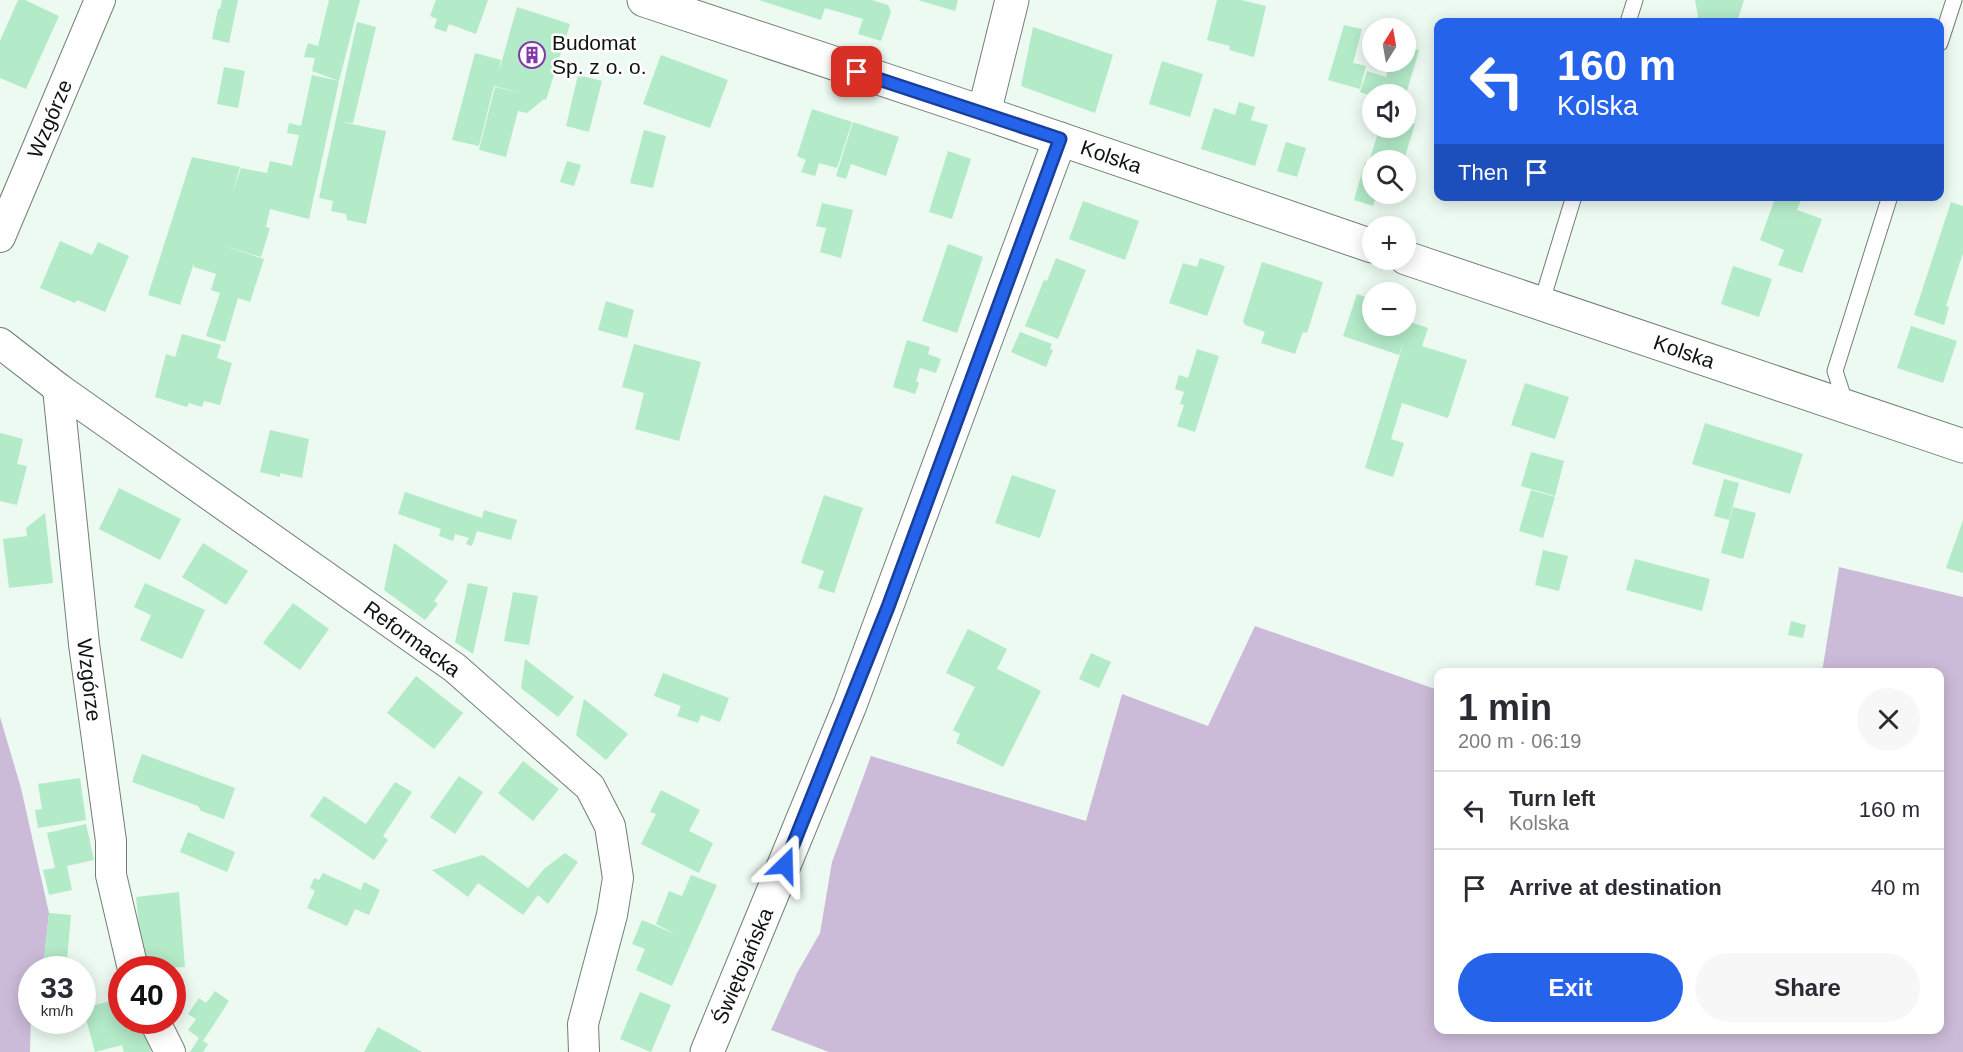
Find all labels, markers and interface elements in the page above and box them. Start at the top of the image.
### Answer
north arrow [1362,18,1416,72]
map controls [1362,18,1416,336]
place label: Budomat Sp. z o. o. [552,31,647,78]
building icon: Budomat Sp. z o. o. [517,40,547,70]
icon: left [1458,42,1536,120]
text: 160 m [1557,42,1676,89]
pin [831,46,882,97]
icon: arrive [840,55,873,88]
street label: Wzgórze [23,76,76,161]
button: sound [1362,84,1416,138]
text: Kolska [1557,91,1638,121]
street label: Kolska [1078,135,1145,178]
button: search [1362,150,1416,204]
icon: arrive [1520,156,1553,189]
text: Then [1458,160,1508,185]
button: + [1362,216,1416,270]
button: − [1362,282,1416,336]
street label: Kolska [1651,330,1718,373]
street label: Reformacka [360,596,465,681]
street label: Wzgórze [73,637,106,722]
text: 1 min [1458,687,1552,728]
button: close [1857,688,1920,751]
text: 200 m · 06:19 [1458,730,1581,752]
text: Turn left [1509,786,1595,811]
icon: left [1458,794,1491,827]
text: 160 m [1859,797,1920,822]
text: Kolska [1509,812,1569,834]
position arrow [753,833,817,897]
icon: arrive [1458,872,1491,905]
text: Arrive at destination [1509,875,1722,900]
text: 40 m [1871,875,1920,900]
street label: Świętojańska [708,904,777,1027]
button: Exit [1458,953,1683,1022]
button: Share [1695,953,1920,1022]
speed limit sign: 40 [108,956,186,1034]
text: 33 [40,971,74,1004]
text: km/h [41,1002,73,1019]

